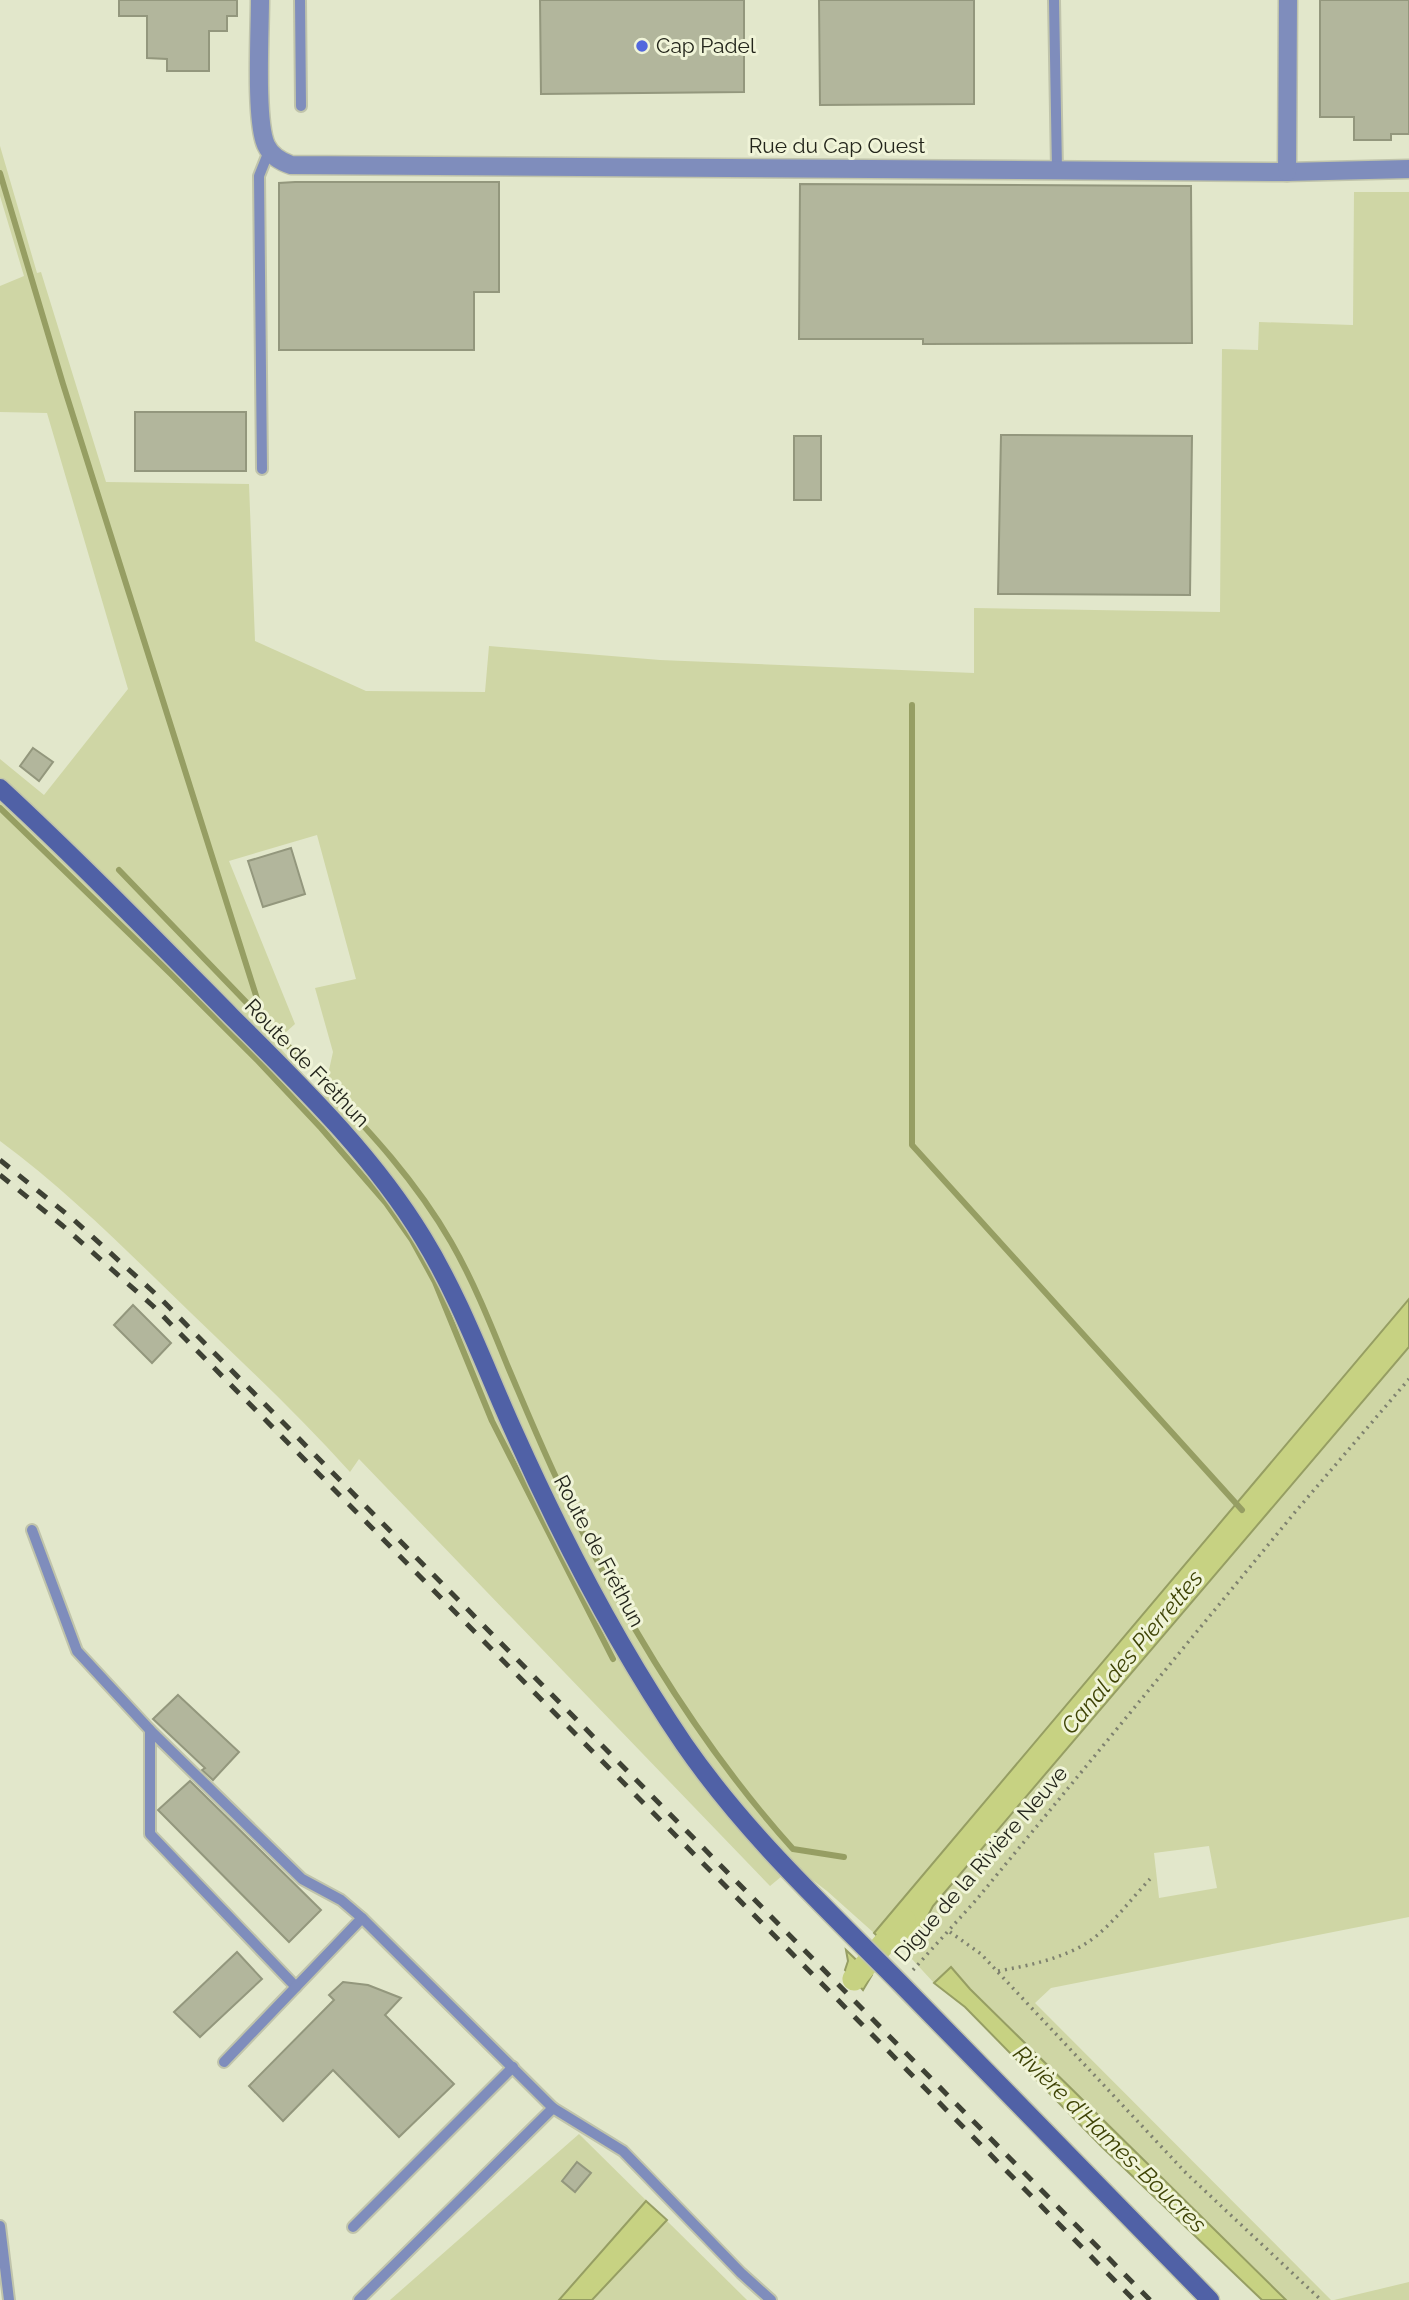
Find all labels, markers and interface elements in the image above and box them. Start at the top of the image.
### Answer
place label: Cap Padel [656,33,756,58]
marker: Cap Padel [634,38,650,54]
street label: Rue du Cap Ouest [749,133,925,158]
street label: Route de Fréthun [240,993,375,1132]
street label: Route de Fréthun [549,1471,650,1631]
water label: Canal des Pierrettes [1055,1564,1208,1739]
street label: Digue de la Rivière Neuve [889,1761,1072,1967]
water label: Rivière d'Hames-Boucres [1008,2039,1213,2238]

